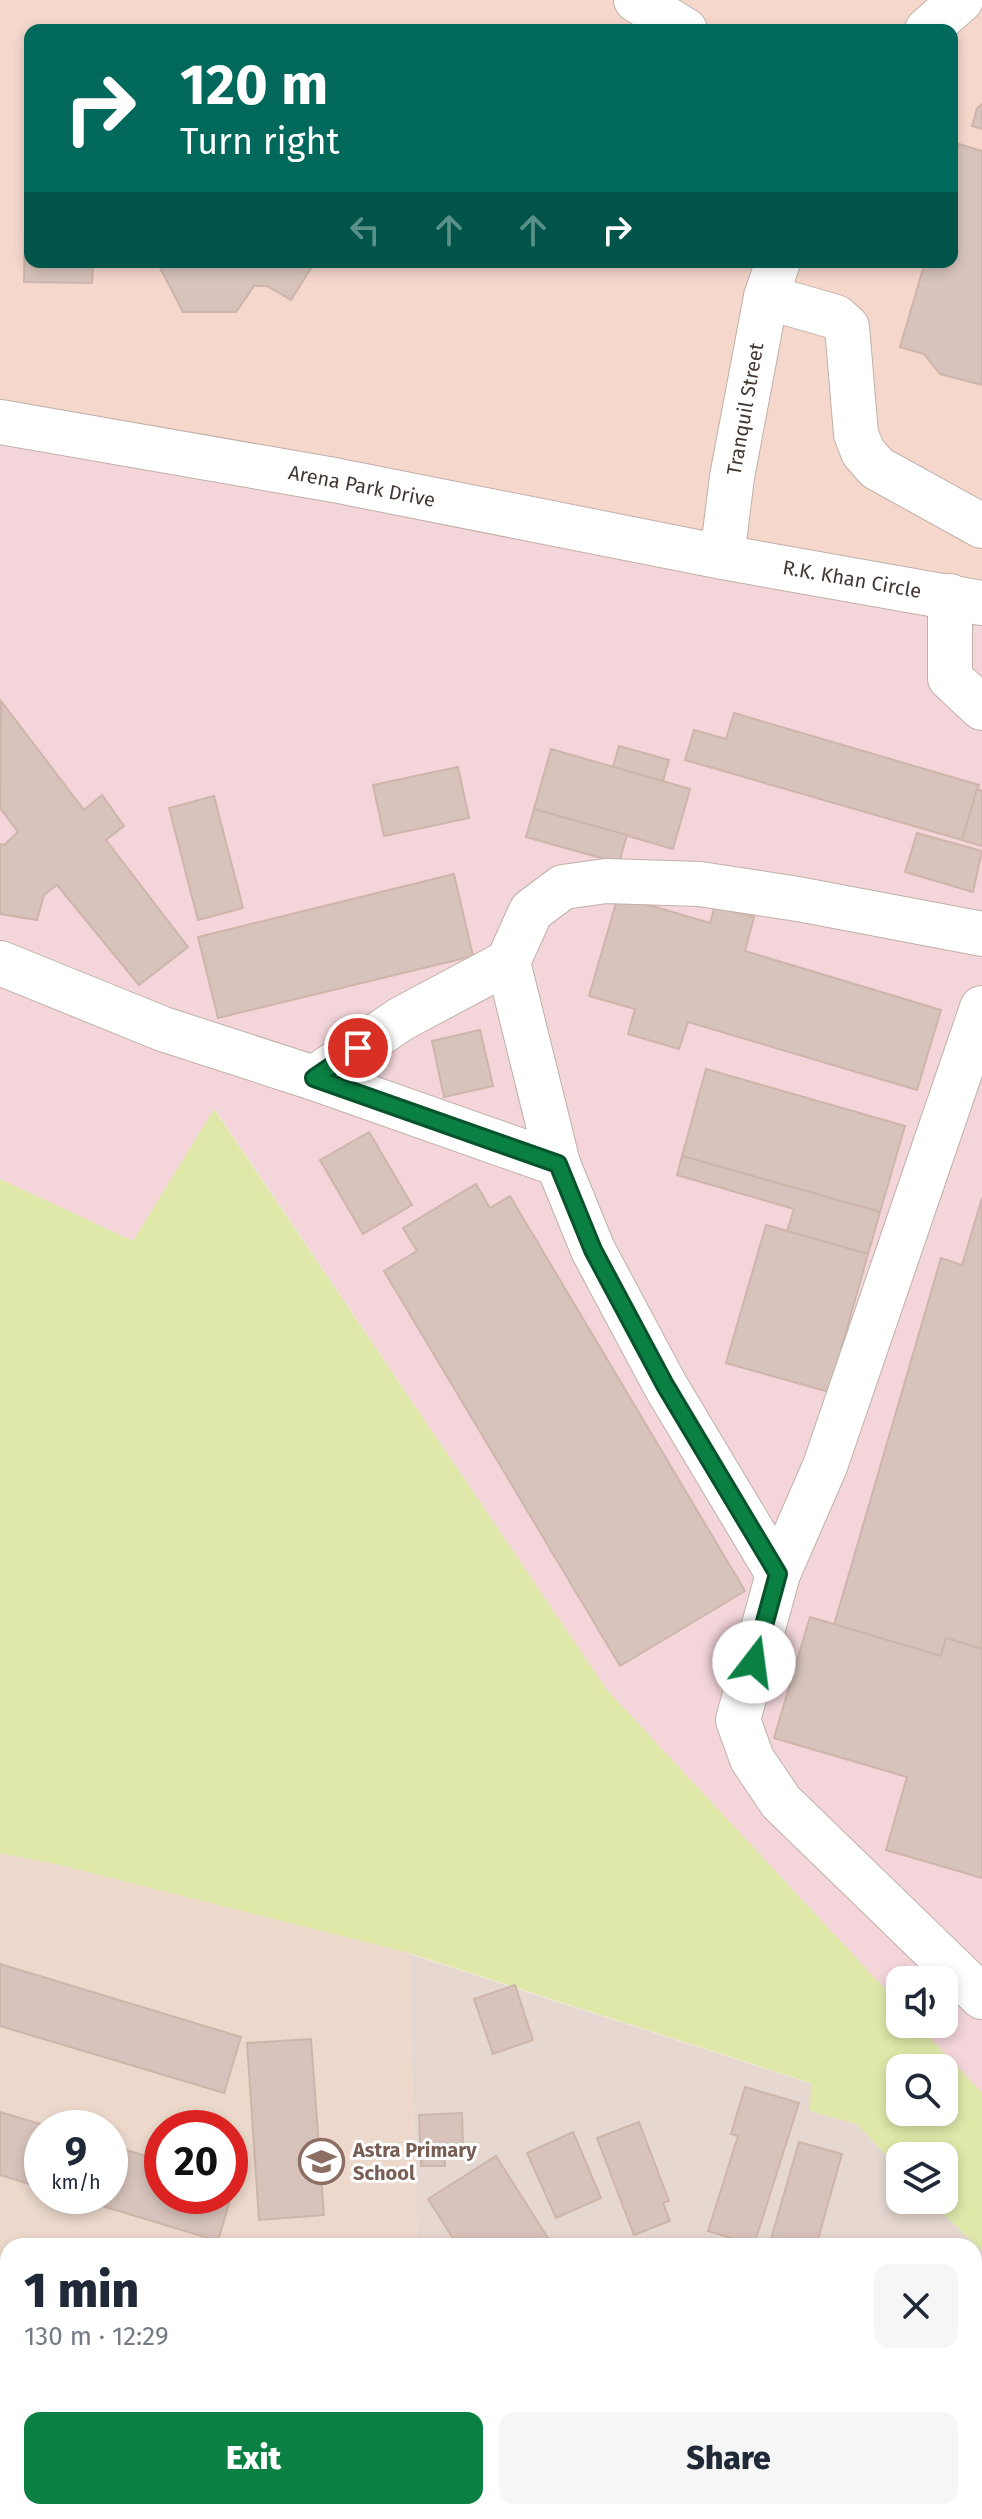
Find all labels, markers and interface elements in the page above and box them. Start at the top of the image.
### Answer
text: 120 m [180,52,328,119]
icon: right [48,56,152,160]
text: Turn right [180,120,340,164]
icon: left [343,208,387,252]
icon: ahead [427,208,471,252]
icon: ahead [511,208,555,252]
icon: right [595,208,639,252]
street label: Tranquil Street [722,340,769,477]
street label: Arena Park Drive [287,460,437,512]
street label: R.K. Khan Circle [781,555,923,603]
pin [324,1014,392,1082]
icon: arrive [336,1026,380,1070]
position arrow [712,1620,796,1704]
map controls [886,1966,958,2214]
button: sound [886,1966,958,2038]
button: search [886,2054,958,2126]
speed limit sign: 20 [144,2110,248,2214]
text: 9 [65,2128,87,2176]
school or university icon: Astra Primary School [298,2138,346,2186]
place label: Astra Primary School [352,2138,477,2185]
button: layers [886,2142,958,2214]
text: km/h [51,2170,101,2194]
text: 1 min [24,2262,139,2320]
button: close [874,2264,958,2348]
text: 130 m · 12:29 [24,2321,169,2352]
button: Exit [24,2412,483,2504]
button: Share [499,2412,958,2504]

